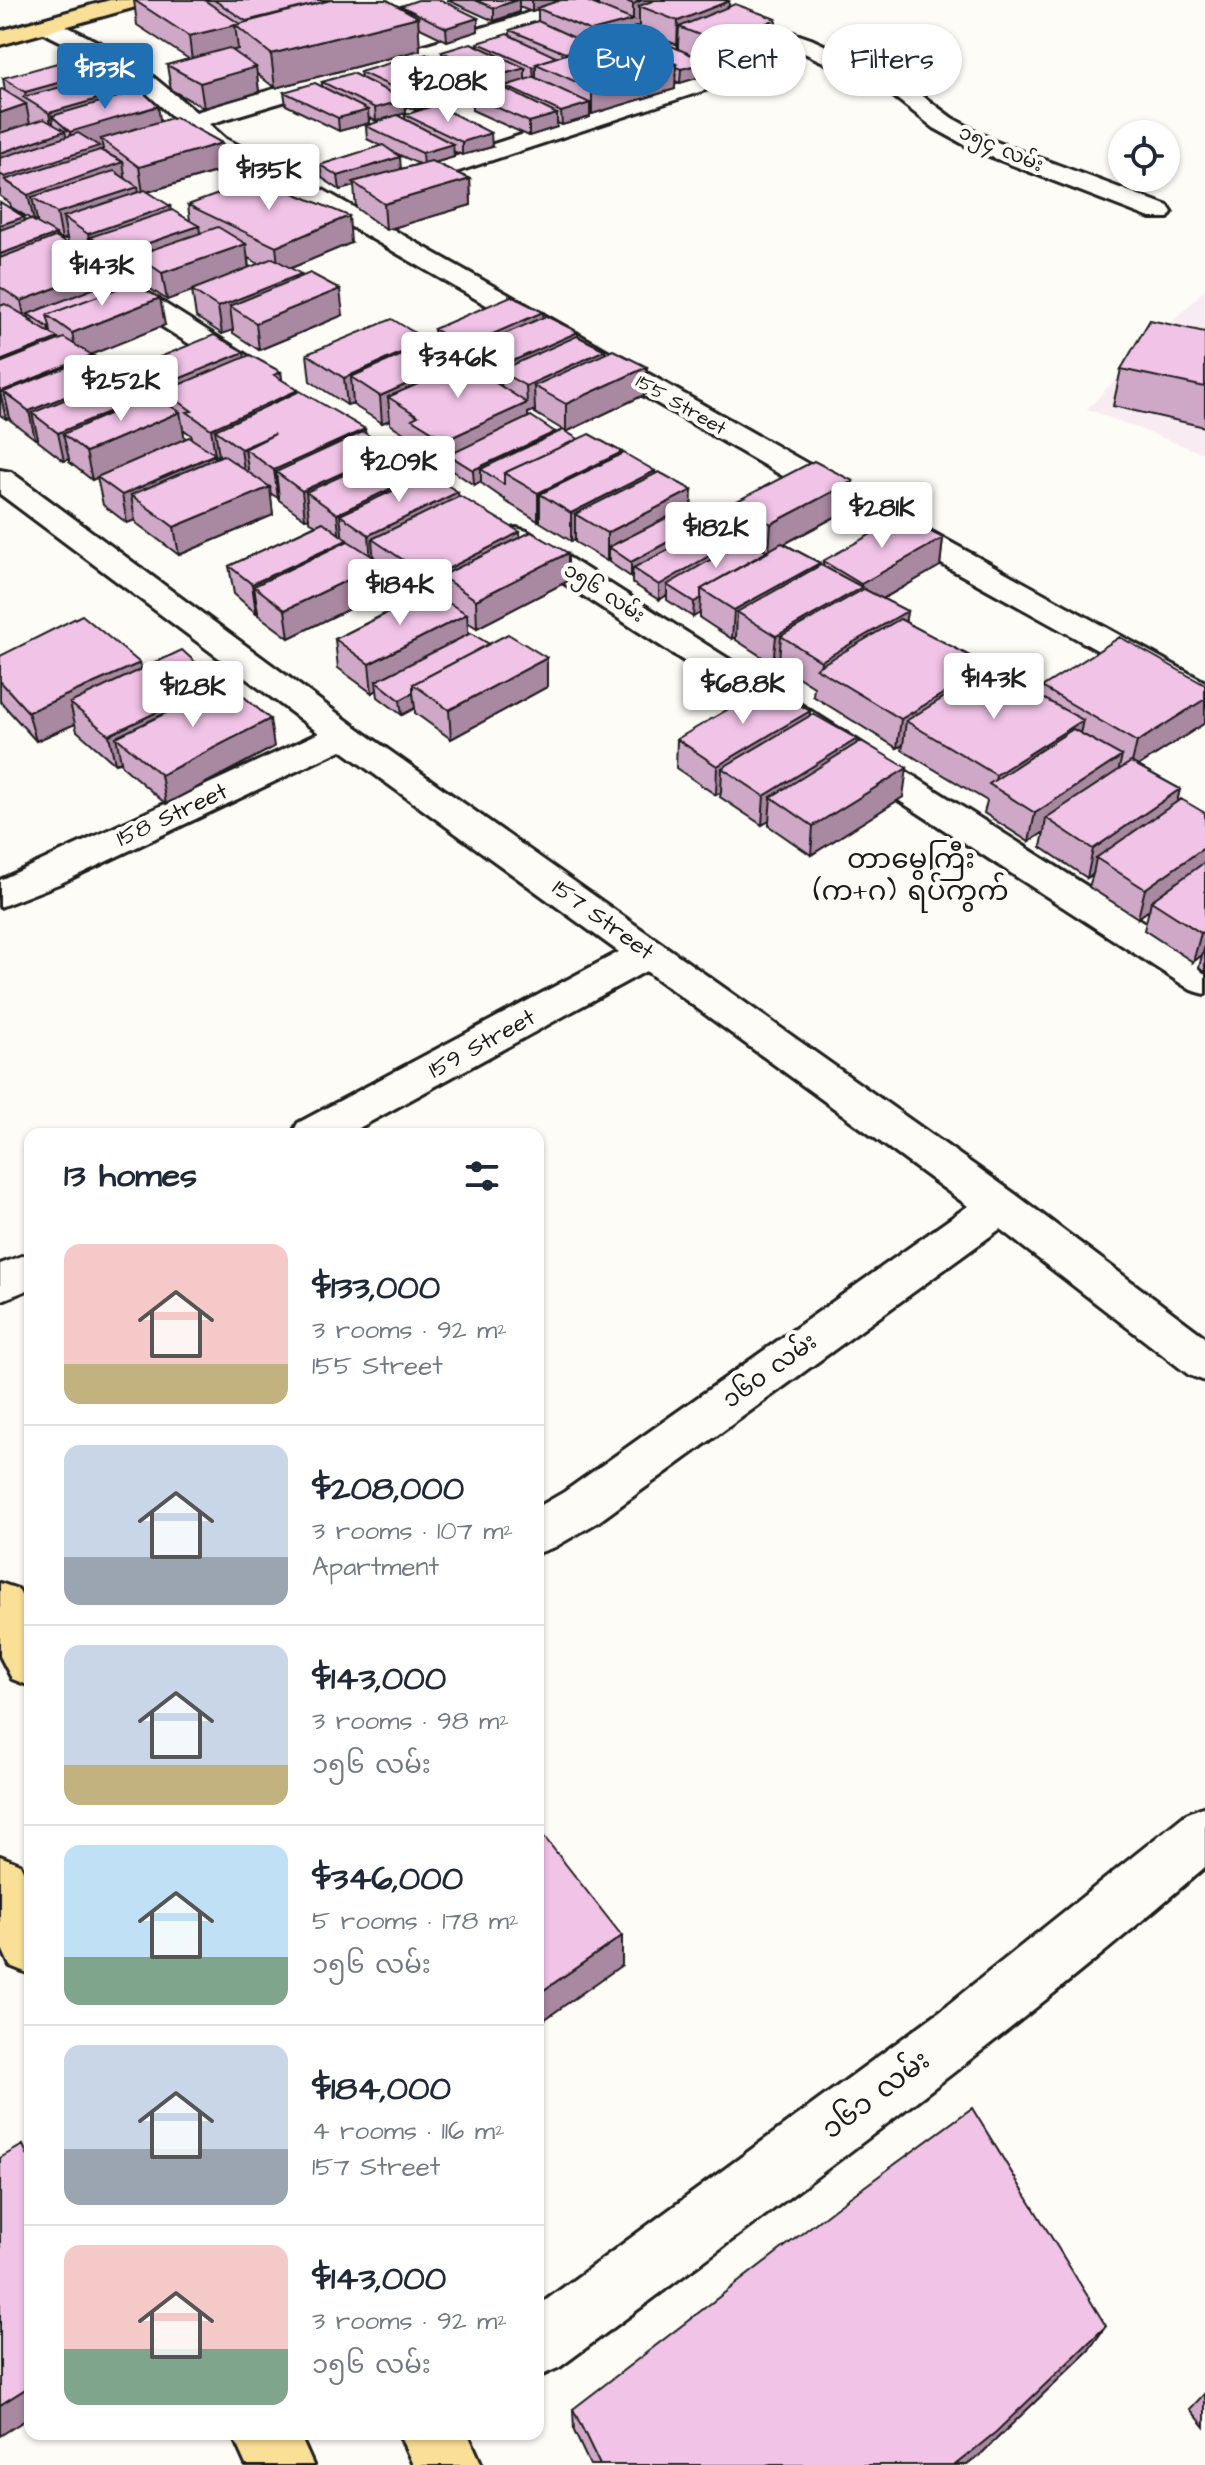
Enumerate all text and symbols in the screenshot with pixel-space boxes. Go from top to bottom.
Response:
chip: Buy [568,24,674,96]
chip: Rent [690,24,806,96]
chip: Filters [822,24,962,96]
pin: $133K [49,43,161,111]
text: $133K [75,51,135,87]
pin: $208K [392,56,504,124]
text: $208K [409,64,487,100]
street label: ၁၅၄ လမ်း [954,118,1048,180]
map controls [1108,120,1180,192]
button: locate [1108,120,1180,192]
pin: $135K [213,144,325,212]
text: $135K [236,152,302,188]
pin: $143K [46,240,158,308]
text: $143K [70,248,134,284]
pin: $346K [402,332,514,400]
text: $346K [419,340,497,376]
pin: $252K [65,355,177,423]
text: $252K [82,363,160,399]
street label: 155 Street [630,368,732,442]
pin: $209K [343,436,455,504]
text: $209K [361,444,437,480]
pin: $281K [826,482,938,550]
text: $281K [849,490,915,526]
pin: $182K [660,502,772,570]
text: $182K [683,510,749,546]
street label: ၁၅၆ လမ်း [558,556,650,630]
pin: $184K [344,559,456,627]
text: $184K [366,567,434,603]
pin: $143K [938,653,1050,721]
pin: $68.8K [678,658,808,726]
pin: $128K [137,661,249,729]
text: $143K [962,661,1026,697]
text: $68.8K [701,666,785,702]
text: $128K [160,669,226,705]
street label: 158 Street [111,774,233,856]
district label: တာမွေကြီး (က+ဂ) ရပ်ကွက် [813,840,1009,913]
street label: 157 Street [545,871,661,969]
street label: 159 Street [422,1001,542,1087]
text: 13 homes [64,1152,197,1200]
icon: filters [460,1154,504,1198]
text: $133,000 [312,1264,440,1312]
icon: home [128,1276,224,1372]
text: 3 rooms · 92 m² [312,1312,507,1348]
street label: ၁၆၀ လမ်း [716,1325,824,1417]
text: 155 Street [312,1348,443,1384]
text: $208,000 [312,1465,464,1513]
icon: home [128,1477,224,1573]
text: 3 rooms · 107 m² [312,1513,513,1549]
text: Apartment [312,1549,439,1585]
text: $143,000 [312,1655,446,1703]
icon: home [128,1677,224,1773]
text: 3 rooms · 98 m² [312,1703,509,1739]
text: ၁၅၆ လမ်း [312,1747,431,1783]
text: $346,000 [312,1855,463,1903]
icon: home [128,1877,224,1973]
text: 5 rooms · 178 m² [312,1903,519,1939]
text: ၁၅၆ လမ်း [312,1947,431,1983]
street label: ၁၆၁ လမ်း [814,2041,938,2149]
text: $184,000 [312,2065,451,2113]
icon: home [128,2077,224,2173]
text: 4 rooms · 116 m² [312,2113,505,2149]
text: 157 Street [312,2149,440,2185]
text: $143,000 [312,2255,446,2303]
icon: home [128,2277,224,2373]
text: 3 rooms · 92 m² [312,2303,507,2339]
text: ၁၅၆ လမ်း [312,2347,431,2383]

